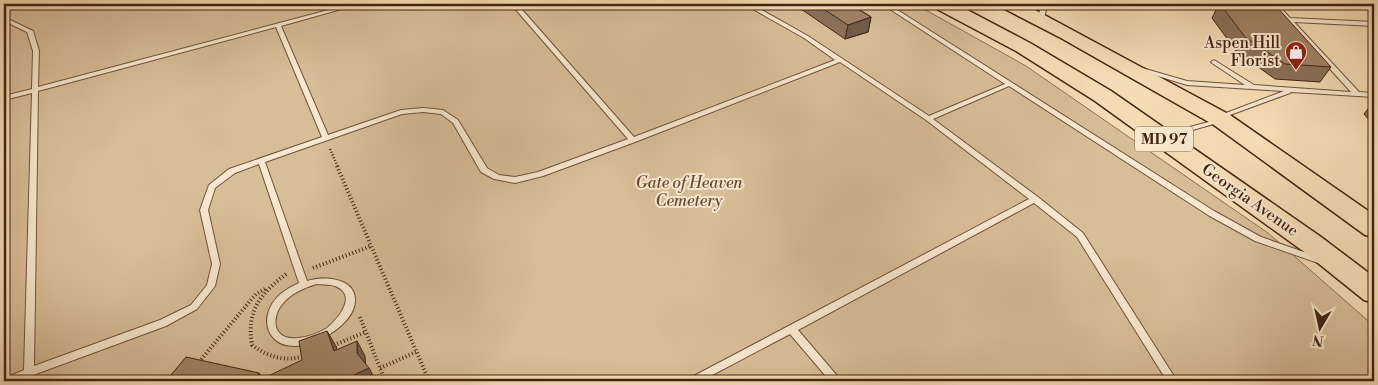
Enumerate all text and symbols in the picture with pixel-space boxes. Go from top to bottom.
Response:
place label: Aspen Hill Florist [1203,33,1280,71]
shop icon: Aspen Hill Florist [1284,40,1308,71]
road number: MD 97 [1135,126,1193,152]
street label: Georgia Avenue [1198,159,1302,241]
park label: Gate of Heaven Cemetery [636,173,743,211]
north arrow [1296,302,1346,352]
text: N [1311,330,1325,350]

